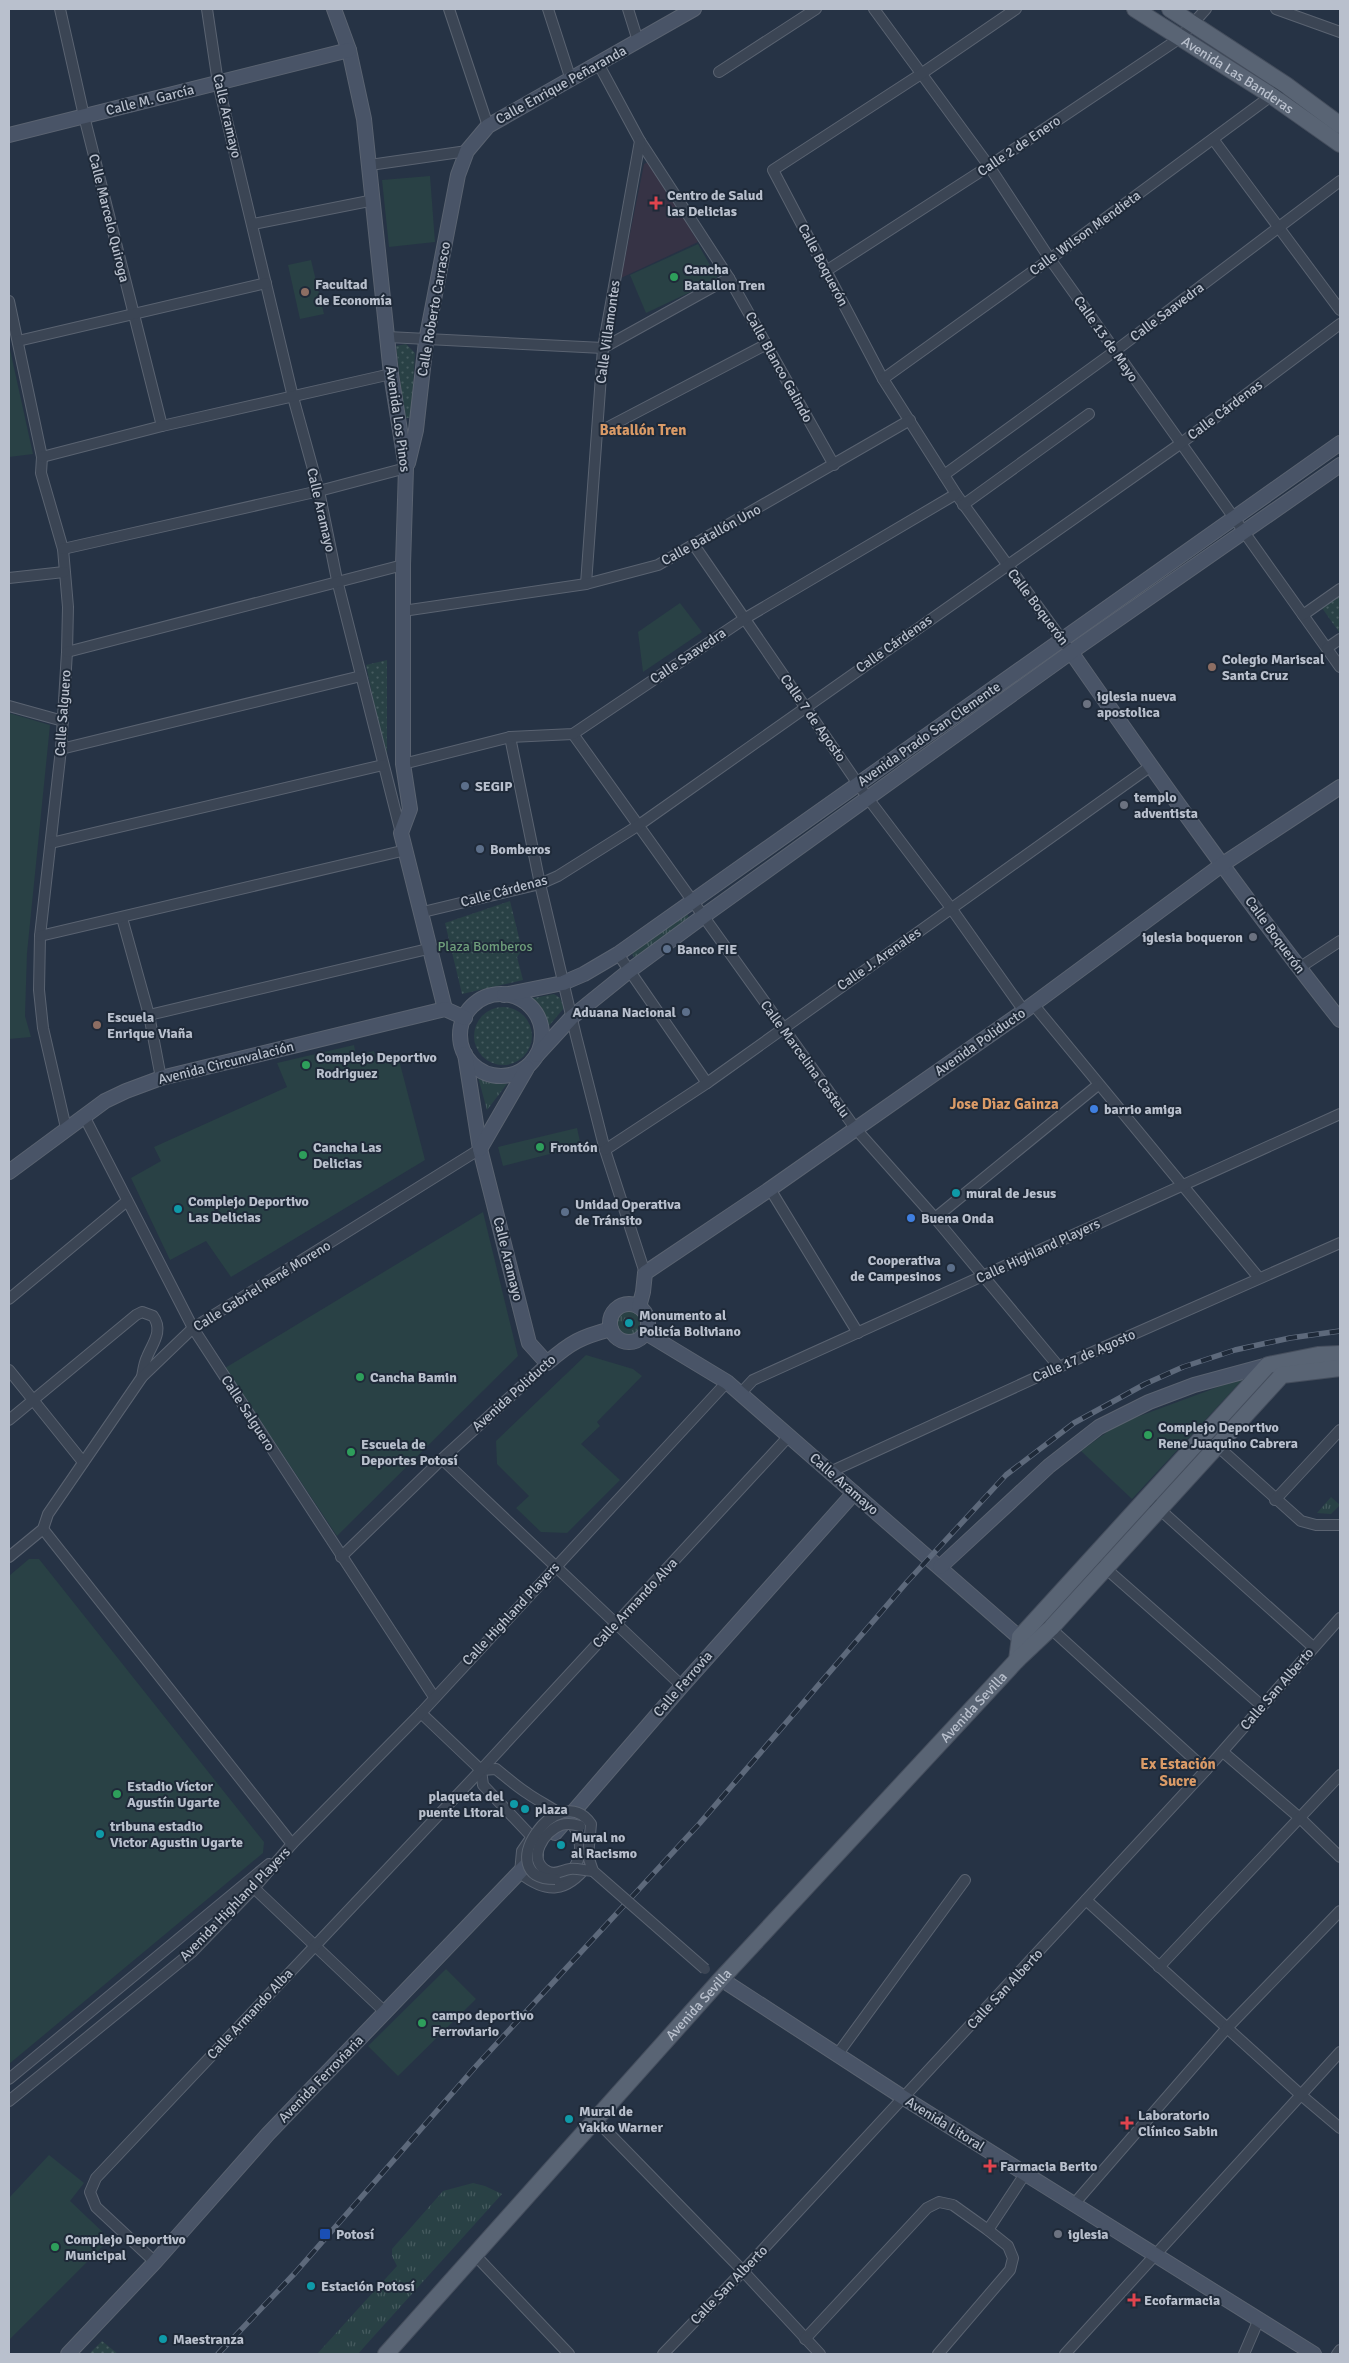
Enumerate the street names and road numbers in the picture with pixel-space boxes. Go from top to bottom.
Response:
street label: Avenida Las Banderas [1179,32,1297,117]
street label: Calle Enrique Peñaranda [493,42,629,128]
street label: Calle Aramayo [209,72,245,160]
street label: Calle M. García [104,81,196,119]
street label: Calle 2 de Enero [974,112,1064,180]
street label: Calle Marcelo Quiroga [85,152,133,284]
street label: Calle Wilson Mendieta [1026,187,1144,279]
street label: Calle Boquerón [794,221,852,309]
street label: Calle Roberto Carrasco [414,240,454,378]
street label: Calle Villamontes [592,279,624,385]
street label: Calle Saavedra [1127,279,1207,345]
street label: Calle 13 de Mayo [1070,293,1142,385]
street label: Calle Blanco Galindo [742,309,816,425]
street label: Avenida Los Pinos [382,365,414,473]
street label: Calle Cárdenas [1184,376,1266,444]
street label: Calle Aramayo [303,466,339,554]
street label: Calle Batallón Uno [658,501,764,569]
street label: Calle Boquerón [1004,566,1072,648]
street label: Calle Cárdenas [853,611,935,677]
street label: Calle Saavedra [647,624,729,688]
street label: Calle Salguero [52,669,74,757]
street label: Calle 7 de Agosto [777,671,849,765]
street label: Avenida Prado San Clemente [854,678,1004,790]
street label: Calle Cárdenas [459,871,549,911]
street label: Calle Boquerón [1241,893,1309,977]
street label: Calle J. Arenales [834,924,924,994]
street label: Calle Marcelina Castelu [757,997,853,1121]
street label: Avenida Poliducto [931,1004,1029,1080]
street label: Avenida Circunvalación [156,1038,296,1088]
street label: Calle Aramayo [489,1215,527,1303]
street label: Calle Highland Players [973,1215,1103,1287]
street label: Calle Gabriel René Moreno [190,1237,334,1335]
street label: Calle 17 de Agosto [1030,1326,1138,1386]
street label: Avenida Poliducto [469,1351,559,1435]
street label: Calle Salguero [217,1372,279,1454]
street label: Calle Aramayo [806,1449,882,1519]
street label: Calle Armando Alva [589,1555,681,1651]
street label: Calle Highland Players [459,1559,563,1669]
street label: Calle San Alberto [1237,1644,1317,1734]
street label: Calle Ferrovia [650,1648,716,1720]
street label: Avenida Sevilla [936,1668,1010,1746]
street label: Avenida Highland Players [176,1843,294,1965]
street label: Calle San Alberto [963,1945,1047,2033]
street label: Calle Armando Alba [204,1965,296,2063]
street label: Avenida Sevilla [662,1965,735,2044]
street label: Avenida Ferroviaria [275,2032,367,2126]
street label: Avenida Litoral [902,2093,988,2155]
street label: Calle San Alberto [687,2242,771,2328]

